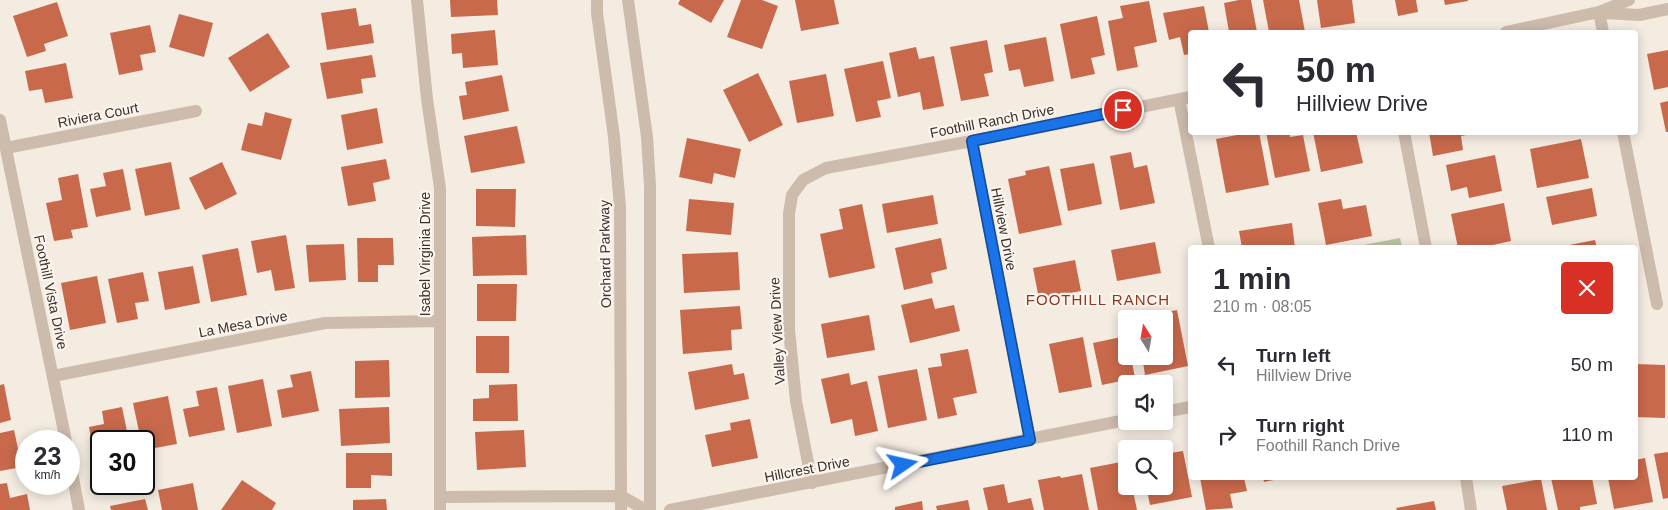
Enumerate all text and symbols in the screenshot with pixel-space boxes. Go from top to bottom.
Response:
icon: left [1213,50,1278,115]
text: 50 m [1296,50,1376,89]
pin [1102,89,1144,131]
text: Hillview Drive [1296,91,1428,116]
icon: arrive [1109,96,1137,124]
street label: Riviera Court [56,99,140,131]
street label: Foothill Ranch Drive [929,101,1056,141]
street label: Hillview Drive [988,186,1020,272]
street label: Isabel Virginia Drive [417,192,433,316]
street label: Orchard Parkway [596,200,614,308]
street label: Foothill Vista Drive [31,233,71,351]
text: 1 min [1213,262,1291,295]
button: close [1561,262,1613,314]
street label: Valley View Drive [766,277,788,385]
district label: FOOTHILL RANCH [1026,291,1170,308]
text: 210 m · 08:05 [1213,298,1312,315]
street label: La Mesa Drive [197,307,289,340]
north arrow [1118,310,1172,365]
map controls [1118,310,1173,495]
text: Turn left [1256,345,1331,366]
icon: left [1213,351,1241,379]
text: 50 m [1571,354,1613,375]
text: Hillview Drive [1256,367,1352,384]
button: sound [1118,375,1173,430]
text: Turn right [1256,415,1344,436]
icon: right [1213,421,1241,449]
text: 110 m [1562,424,1613,445]
speed limit sign: 30 [90,430,155,495]
text: Foothill Ranch Drive [1256,437,1400,454]
position arrow [876,438,928,490]
button: search [1118,440,1173,495]
text: 23 [34,442,61,470]
street label: Hillcrest Drive [763,453,851,485]
text: km/h [34,468,61,482]

